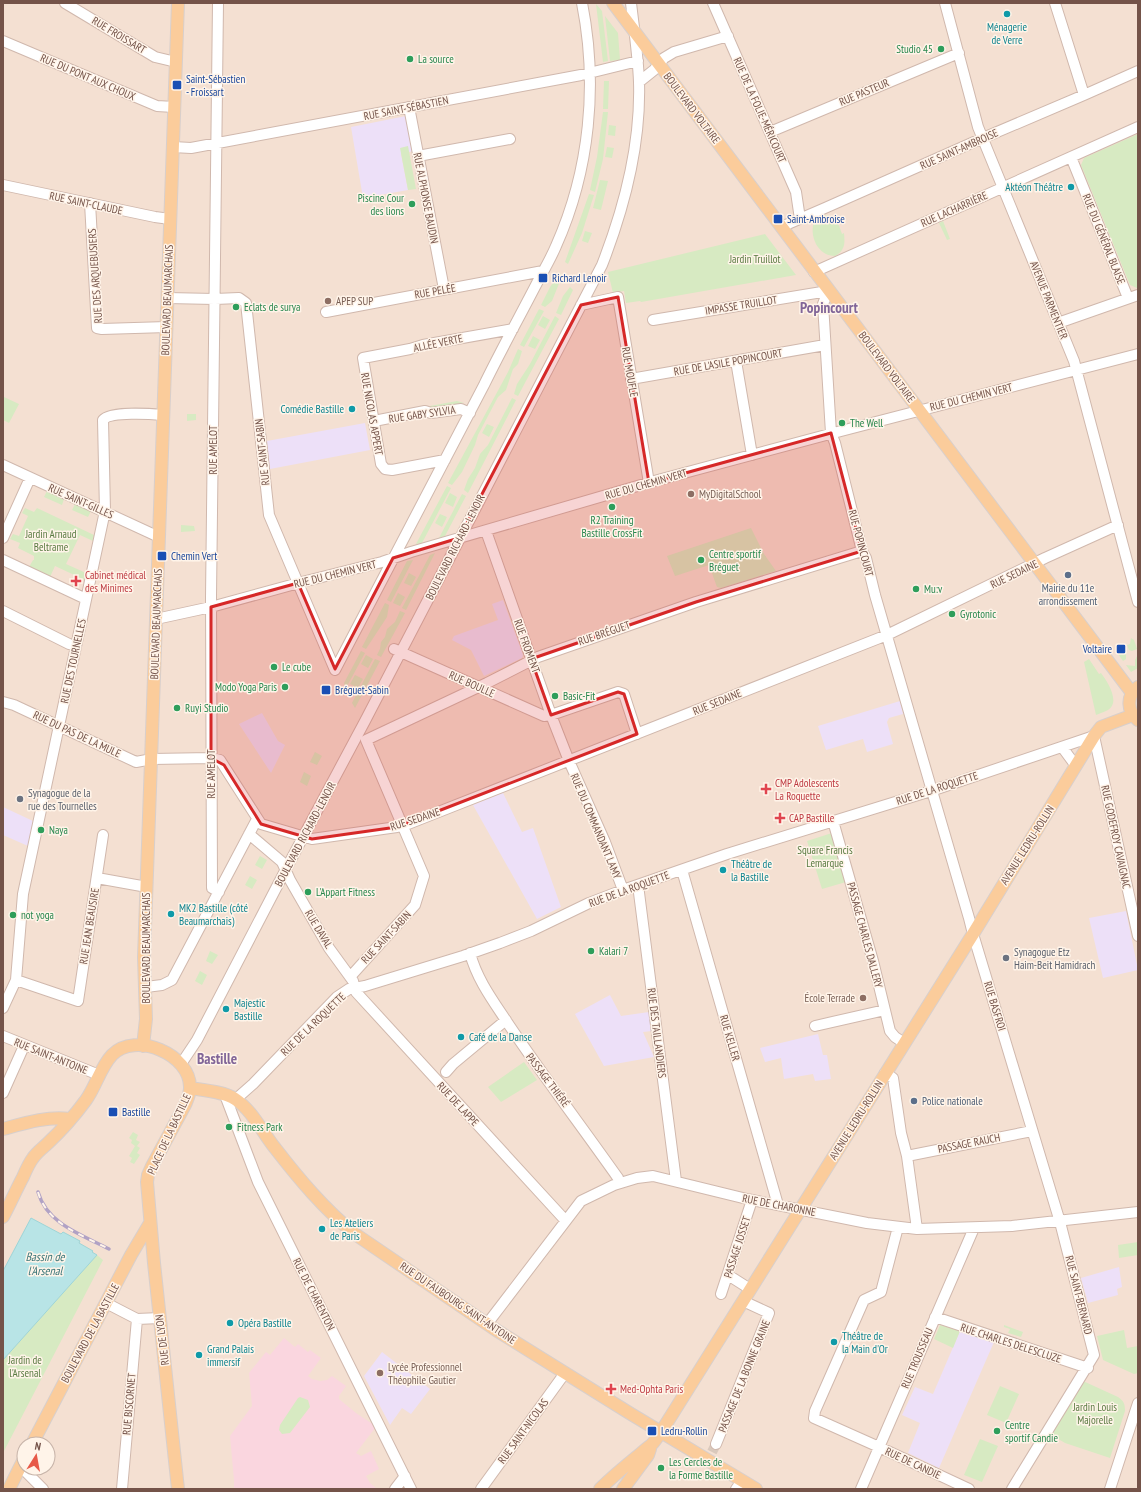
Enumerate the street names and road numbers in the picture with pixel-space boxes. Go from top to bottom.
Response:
street label: RUE FROISSART [89,13,149,57]
street label: RUE DU PONT AUX CHOUX [38,51,138,104]
street label: RUE DE LA FOLIE-MÉRICOURT [730,55,790,165]
street label: BOULEVARD VOLTAIRE [661,70,724,147]
street label: RUE PASTEUR [837,75,891,109]
street label: RUE SAINT-SÉBASTIEN [362,93,450,123]
street label: RUE SAINT-AMBROISE [918,125,1000,172]
street label: RUE ALPHONSE BAUDIN [410,151,442,245]
street label: RUE SAINT-CLAUDE [48,188,124,218]
street label: RUE LACHARRIÈRE [918,188,990,230]
street label: RUE DU GÉNÉRAL BLAISE [1079,192,1129,287]
street label: RUE DES ARQUEBUSIERS [85,228,105,324]
street label: BOULEVARD BEAUMARCHAIS [158,244,176,356]
street label: AVENUE PARMENTIER [1027,259,1071,341]
street label: RUE PELÉE [413,280,457,302]
street label: IMPASSE TRUILLOT [704,292,778,318]
street label: BOULEVARD VOLTAIRE [856,329,919,406]
street label: ALLÉE VERTE [412,331,464,355]
street label: RUE MOUFLE [619,346,641,398]
street label: RUE DE L'ASILE POPINCOURT [673,346,783,378]
street label: RUE NICOLAS APPERT [358,372,386,456]
street label: RUE DU CHEMIN VERT [928,380,1014,414]
street label: RUE GABY SYLVIA [388,402,457,426]
street label: RUE SAINT-SABIN [252,418,272,486]
street label: RUE AMELOT [206,425,220,475]
street label: RUE DU CHEMIN VERT [603,466,689,502]
street label: RUE SAINT-GILLES [46,480,116,522]
street label: BOULEVARD RICHARD-LENOIR [422,492,488,602]
street label: RUE POPINCOURT [845,508,877,578]
street label: RUE SEDAINE [988,556,1040,592]
street label: RUE DU CHEMIN VERT [292,557,378,591]
street label: BOULEVARD BEAUMARCHAIS [147,568,165,680]
street label: RUE DES TOURNELLES [57,617,89,705]
street label: RUE FROMENT [511,617,543,675]
street label: RUE BRÉGUET [576,618,632,648]
street label: RUE BOULLE [447,668,497,700]
street label: RUE SEDAINE [691,686,744,718]
street label: RUE DU PAS DE LA MULE [31,708,123,761]
street label: RUE AMELOT [204,749,218,799]
street label: RUE DE LA ROQUETTE [894,768,980,808]
street label: RUE DU COMMANDANT LAMY [567,771,625,881]
street label: BOULEVARD RICHARD-LENOIR [271,779,339,889]
street label: RUE GODEFROY CAVAIGNAC [1098,784,1134,890]
street label: AVENUE LEDRU-ROLLIN [997,803,1057,887]
street label: RUE SEDAINE [388,804,442,834]
street label: RUE DE LA ROQUETTE [587,868,672,910]
street label: PASSAGE CHARLES DALLERY [844,881,886,989]
street label: RUE JEAN BEAUSIRE [76,887,102,965]
street label: BOULEVARD BEAUMARCHAIS [139,892,153,1003]
street label: RUE DAVAL [302,907,336,951]
street label: RUE SAINT-SABIN [358,908,414,966]
street label: RUE BASFROI [981,979,1009,1033]
street label: RUE DES TAILLANDIERS [645,987,670,1079]
street label: RUE DE LA ROQUETTE [278,989,349,1059]
street label: RUE KELLER [717,1013,743,1063]
street label: RUE SAINT-ANTOINE [12,1035,90,1077]
street label: PASSAGE THIÉRÉ [523,1050,573,1110]
street label: AVENUE LEDRU-ROLLIN [826,1078,886,1162]
street label: RUE DE LAPPE [434,1079,482,1129]
street label: PLACE DE LA BASTILLE [144,1091,194,1177]
street label: PASSAGE RAUCH [937,1130,1002,1156]
street label: RUE DE CHARONNE [741,1191,817,1219]
street label: PASSAGE JOSSET [720,1214,754,1280]
street label: RUE SAINT-BERNARD [1062,1254,1096,1336]
street label: RUE DE CHARENTON [290,1255,338,1333]
street label: RUE DU FAUBOURG SAINT-ANTOINE [397,1259,519,1347]
street label: BOULEVARD DE LA BASTILLE [58,1281,122,1385]
street label: RUE DE LYON [152,1314,172,1366]
street label: PASSAGE DE LA BONNE GRAINE [715,1317,773,1434]
street label: RUE CHARLES DELESCLUZE [959,1320,1063,1366]
street label: RUE TROUSSEAU [898,1325,936,1390]
street label: RUE BISCORNET [119,1372,139,1436]
street label: RUE SAINT-NICOLAS [495,1395,552,1466]
street label: RUE DE CANDIE [883,1444,943,1482]

